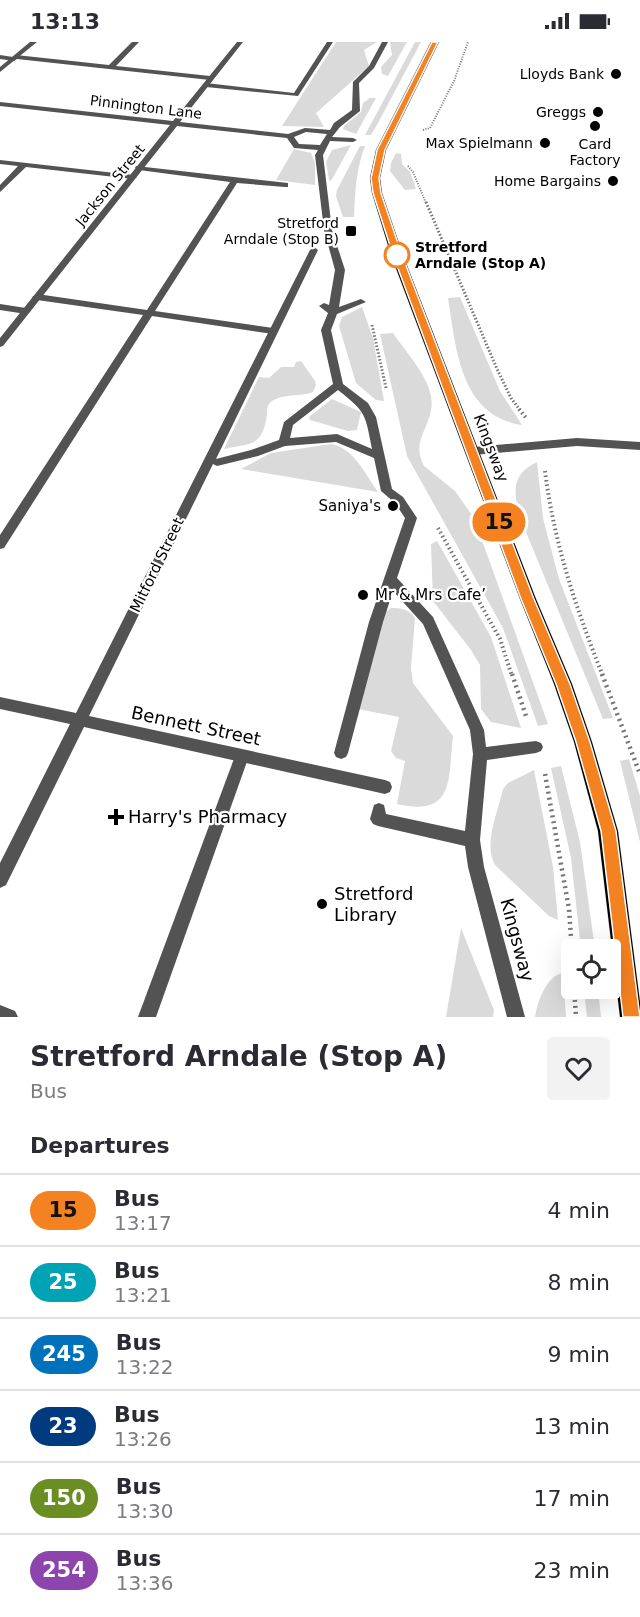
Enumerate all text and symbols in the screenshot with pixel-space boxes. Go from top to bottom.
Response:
text: 13:13 [30,9,100,34]
place label: Lloyds Bank [520,66,605,82]
marker: Lloyds Bank [609,67,623,81]
street label: Pinnington Lane [89,92,203,122]
place label: Greggs [536,104,586,120]
marker: Greggs [591,105,605,119]
marker: Card Factory [588,119,602,133]
place label: Max Spielmann [425,135,533,151]
marker: Max Spielmann [538,136,552,150]
place label: Card Factory [569,136,621,168]
street label: Jackson Street [72,141,148,230]
place label: Home Bargains [494,173,601,189]
marker: Home Bargains [606,174,620,188]
place label: Stretford Arndale (Stop B) [224,215,339,247]
marker: Stretford Arndale (Stop B) [344,224,358,238]
place label: Stretford Arndale (Stop A) [415,239,546,271]
marker: Stretford Arndale (Stop A) [384,242,410,268]
street label: Kingsway [470,412,512,485]
place label: Saniya's [319,497,381,515]
marker: Saniya's [386,499,400,513]
line badge: 15 [472,502,526,542]
text: 15 [484,510,514,534]
street label: Mitford Street [126,515,188,615]
place label: Mr & Mrs Cafe’ [375,586,486,604]
marker: Mr & Mrs Cafe’ [356,588,370,602]
street label: Bennett Street [129,702,263,749]
place label: Harry's Pharmacy [128,806,288,827]
marker: Harry's Pharmacy [109,810,123,824]
place label: Stretford Library [334,883,413,925]
street label: Kingsway [496,896,539,984]
marker: Stretford Library [315,897,329,911]
map controls [561,939,621,999]
button: locate [561,939,621,999]
button: heart [547,1037,610,1100]
text: Stretford Arndale (Stop A) [30,1040,447,1073]
text: Bus [30,1079,67,1103]
text: Departures [30,1133,170,1158]
text: Bus [114,1186,160,1211]
text: 15 [48,1198,78,1222]
text: 4 min [548,1198,610,1223]
text: 13:17 [114,1211,172,1235]
text: Bus [114,1258,160,1283]
text: 25 [48,1270,78,1294]
text: 8 min [548,1270,610,1295]
text: 13:21 [114,1283,172,1307]
text: Bus [116,1330,161,1355]
text: 245 [42,1342,86,1366]
text: 9 min [548,1342,610,1367]
text: 13:22 [116,1355,173,1379]
text: Bus [114,1402,160,1427]
text: 23 [48,1414,78,1438]
text: 13 min [534,1414,610,1439]
text: 13:26 [114,1427,172,1451]
text: Bus [116,1474,161,1499]
text: 150 [42,1486,86,1510]
text: 17 min [534,1486,610,1511]
text: 13:30 [116,1499,173,1523]
text: Bus [116,1546,161,1571]
text: 254 [42,1558,86,1582]
text: 23 min [534,1558,610,1583]
text: 13:36 [116,1571,173,1595]

